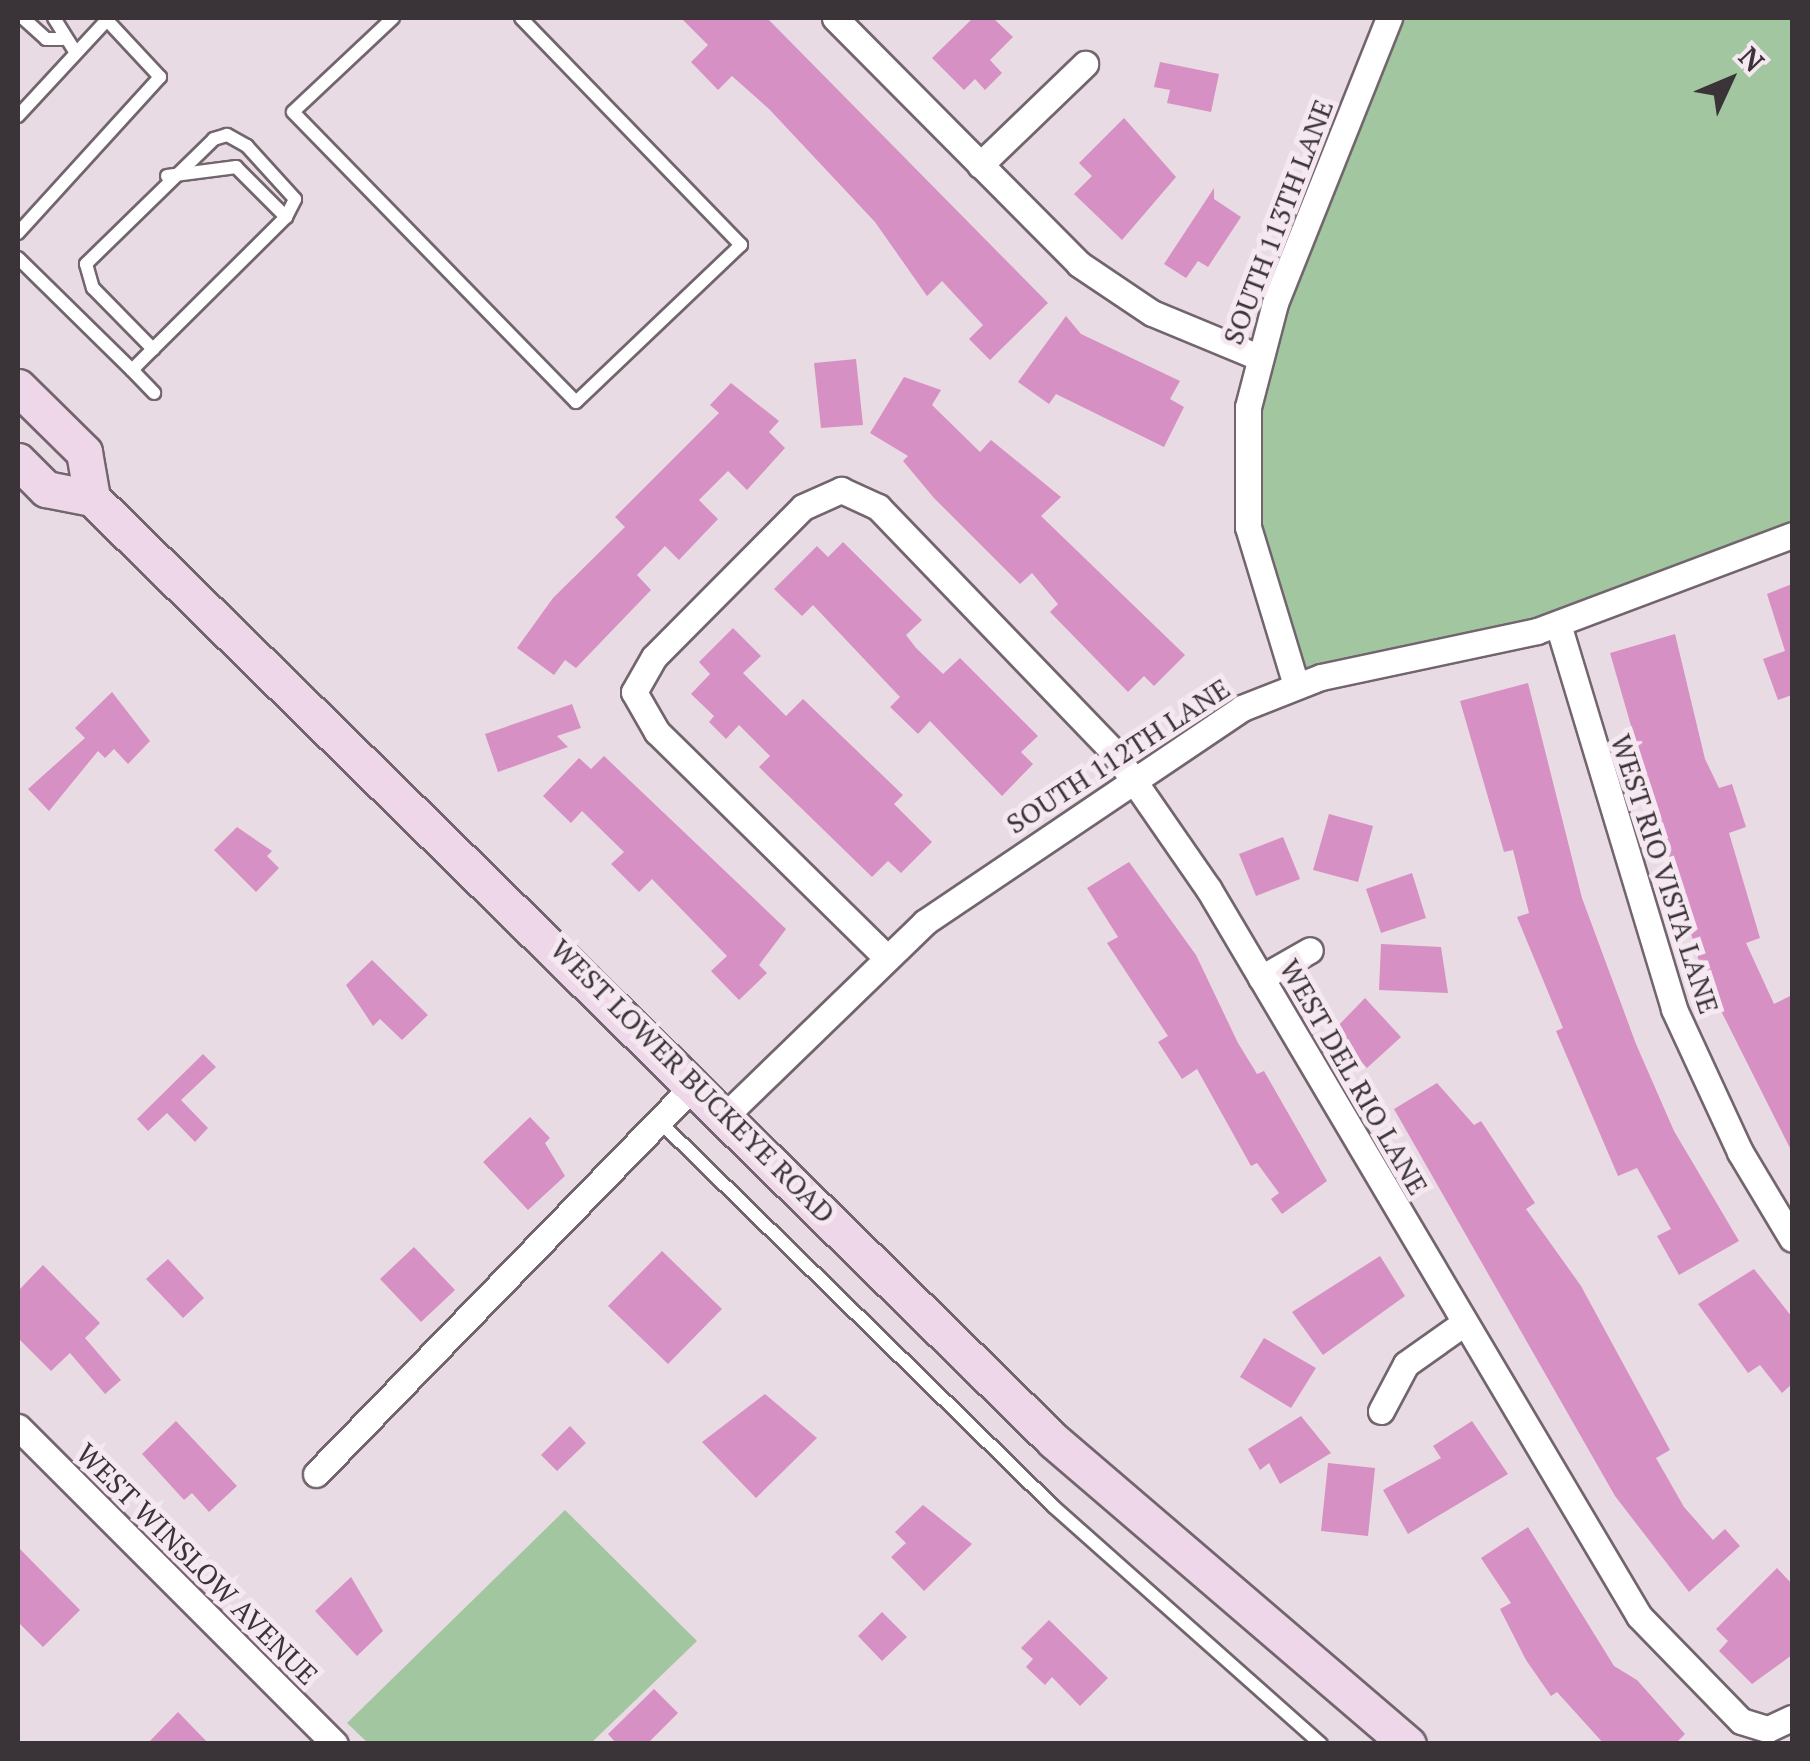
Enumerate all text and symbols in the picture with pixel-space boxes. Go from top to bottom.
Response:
north arrow [1680,30,1780,130]
text: N [1731,38,1773,79]
street label: SOUTH 113TH LANE [1216,95,1340,349]
street label: SOUTH 112TH LANE [1000,671,1236,841]
street label: WEST RIO VISTA LANE [1604,729,1726,1019]
street label: WEST LOWER BUCKEYE ROAD [544,932,842,1230]
street label: WEST DEL RIO LANE [1273,953,1435,1201]
street label: WEST WINSLOW AVENUE [69,1436,325,1692]

